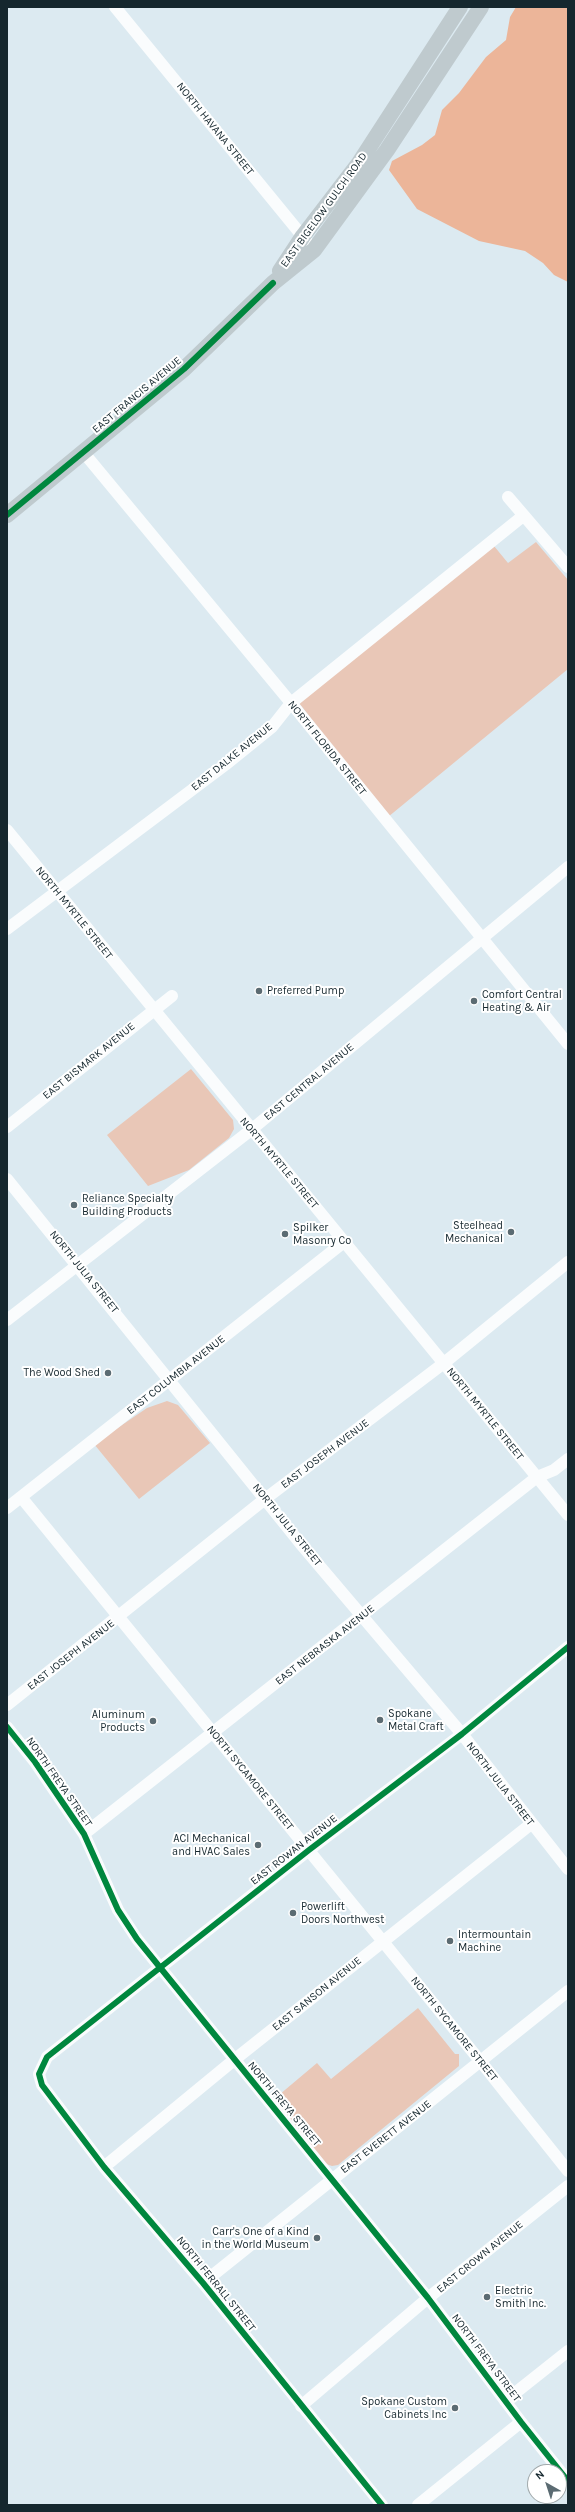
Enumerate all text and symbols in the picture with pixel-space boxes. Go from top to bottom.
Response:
street label: NORTH HAVANA STREET [174,80,256,178]
street label: EAST BIGELOW GULCH ROAD [278,150,370,270]
street label: EAST FRANCIS AVENUE [90,354,184,436]
street label: NORTH FLORIDA STREET [285,698,369,798]
street label: EAST DALKE AVENUE [189,720,275,794]
street label: NORTH MYRTLE STREET [33,864,115,962]
place label: Preferred Pump [267,984,344,998]
marker: Preferred Pump [254,986,264,996]
place label: Comfort Central Heating & Air [482,988,562,1014]
marker: Comfort Central Heating & Air [469,996,479,1006]
street label: EAST BISMARK AVENUE [40,1020,138,1102]
street label: EAST CENTRAL AVENUE [261,1041,357,1123]
street label: NORTH MYRTLE STREET [237,1115,321,1211]
place label: Reliance Specialty Building Products [82,1192,173,1218]
marker: Reliance Specialty Building Products [69,1200,79,1210]
place label: Steelhead Mechanical [445,1219,503,1245]
place label: Spilker Masonry Co [293,1221,351,1247]
marker: Steelhead Mechanical [506,1227,516,1237]
street label: NORTH JULIA STREET [47,1228,121,1316]
marker: Spilker Masonry Co [280,1229,290,1239]
street label: EAST COLUMBIA AVENUE [124,1333,228,1417]
street label: NORTH MYRTLE STREET [444,1365,526,1463]
place label: The Wood Shed [24,1366,100,1380]
marker: The Wood Shed [103,1368,113,1378]
street label: EAST JOSEPH AVENUE [278,1417,372,1491]
street label: NORTH JULIA STREET [250,1481,324,1569]
street label: EAST NEBRASKA AVENUE [273,1602,377,1688]
street label: EAST JOSEPH AVENUE [25,1617,117,1693]
place label: Spokane Metal Craft [388,1707,444,1733]
place label: Aluminum Products [92,1708,145,1734]
marker: Spokane Metal Craft [375,1715,385,1725]
marker: Aluminum Products [148,1716,158,1726]
street label: NORTH SYCAMORE STREET [204,1723,296,1833]
street label: NORTH FREYA STREET [23,1735,95,1829]
street label: NORTH JULIA STREET [463,1740,537,1828]
street label: EAST ROWAN AVENUE [248,1812,340,1888]
place label: ACI Mechanical and HVAC Sales [172,1832,250,1858]
marker: ACI Mechanical and HVAC Sales [253,1840,263,1850]
place label: Powerlift Doors Northwest [301,1900,384,1926]
marker: Powerlift Doors Northwest [288,1908,298,1918]
place label: Intermountain Machine [458,1928,531,1954]
marker: Intermountain Machine [445,1936,455,1946]
street label: EAST SANSON AVENUE [270,1954,364,2034]
street label: NORTH SYCAMORE STREET [408,1974,500,2084]
street label: NORTH FREYA STREET [245,2059,323,2149]
street label: EAST EVERETT AVENUE [338,2097,434,2177]
street label: EAST CROWN AVENUE [434,2218,526,2296]
place label: Carr's One of a Kind in the World Museum [201,2225,309,2251]
marker: Carr's One of a Kind in the World Museum [312,2233,322,2243]
street label: NORTH FERRALL STREET [174,2234,258,2334]
place label: Electric Smith Inc. [495,2284,546,2310]
marker: Electric Smith Inc. [482,2292,492,2302]
street label: NORTH FREYA STREET [449,2312,523,2404]
place label: Spokane Custom Cabinets Inc [361,2395,447,2421]
marker: Spokane Custom Cabinets Inc [450,2403,460,2413]
north arrow [527,2464,567,2504]
text: N [533,2468,547,2483]

